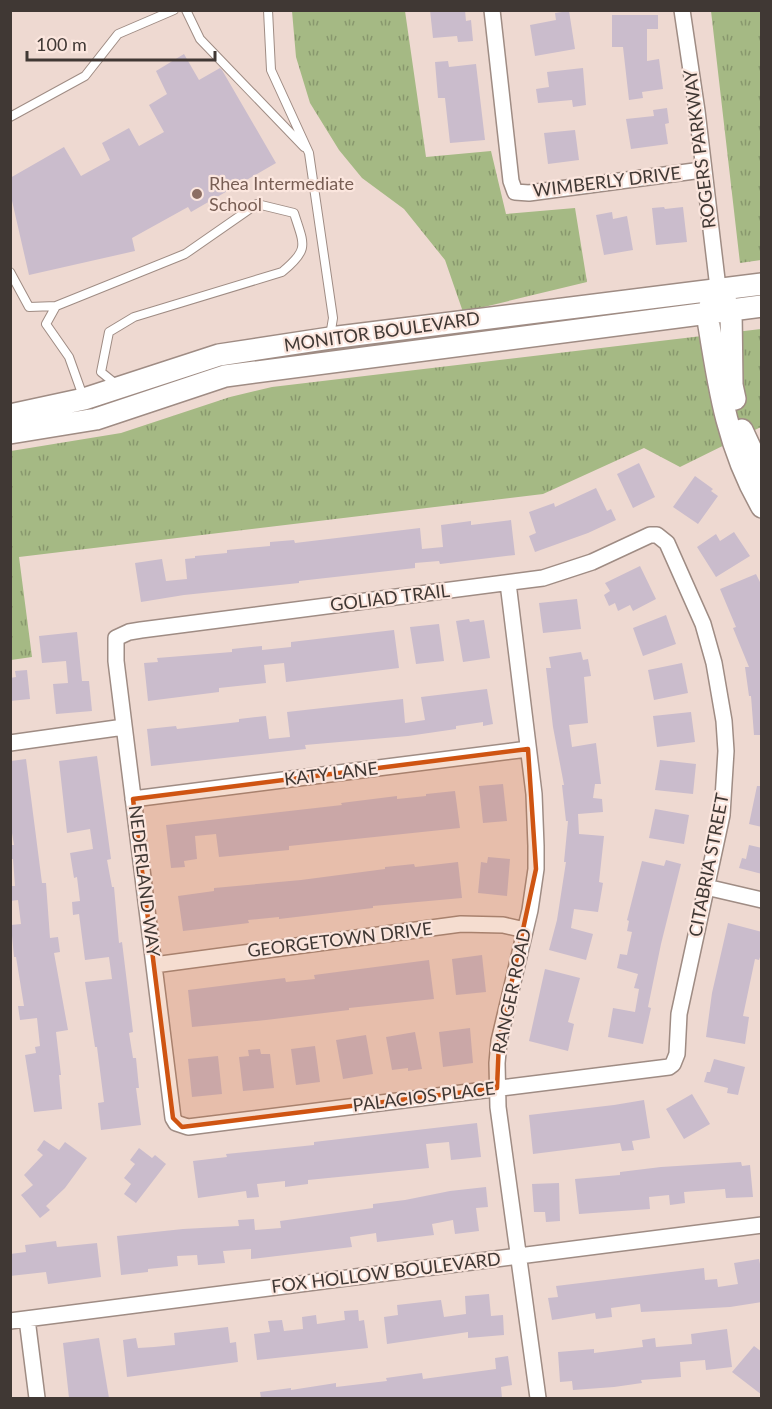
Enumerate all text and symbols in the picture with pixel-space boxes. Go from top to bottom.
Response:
scale bar [27,24,214,62]
text: 100 m [36,33,87,55]
street label: ROGERS PARKWAY [678,68,720,230]
street label: WIMBERLY DRIVE [532,161,682,201]
place label: Rhea Intermediate School [209,172,354,215]
marker: Rhea Intermediate School [190,187,204,201]
street label: MONITOR BOULEVARD [283,306,481,356]
street label: GOLIAD TRAIL [329,579,451,615]
street label: KATY LANE [283,756,379,790]
street label: CITABRIA STREET [683,791,733,938]
street label: NEDERLAND WAY [125,804,165,959]
street label: GEORGETOWN DRIVE [246,917,434,961]
street label: RANGER ROAD [487,926,535,1056]
street label: PALACIOS PLACE [351,1076,496,1116]
street label: FOX HOLLOW BOULEVARD [270,1247,502,1297]

